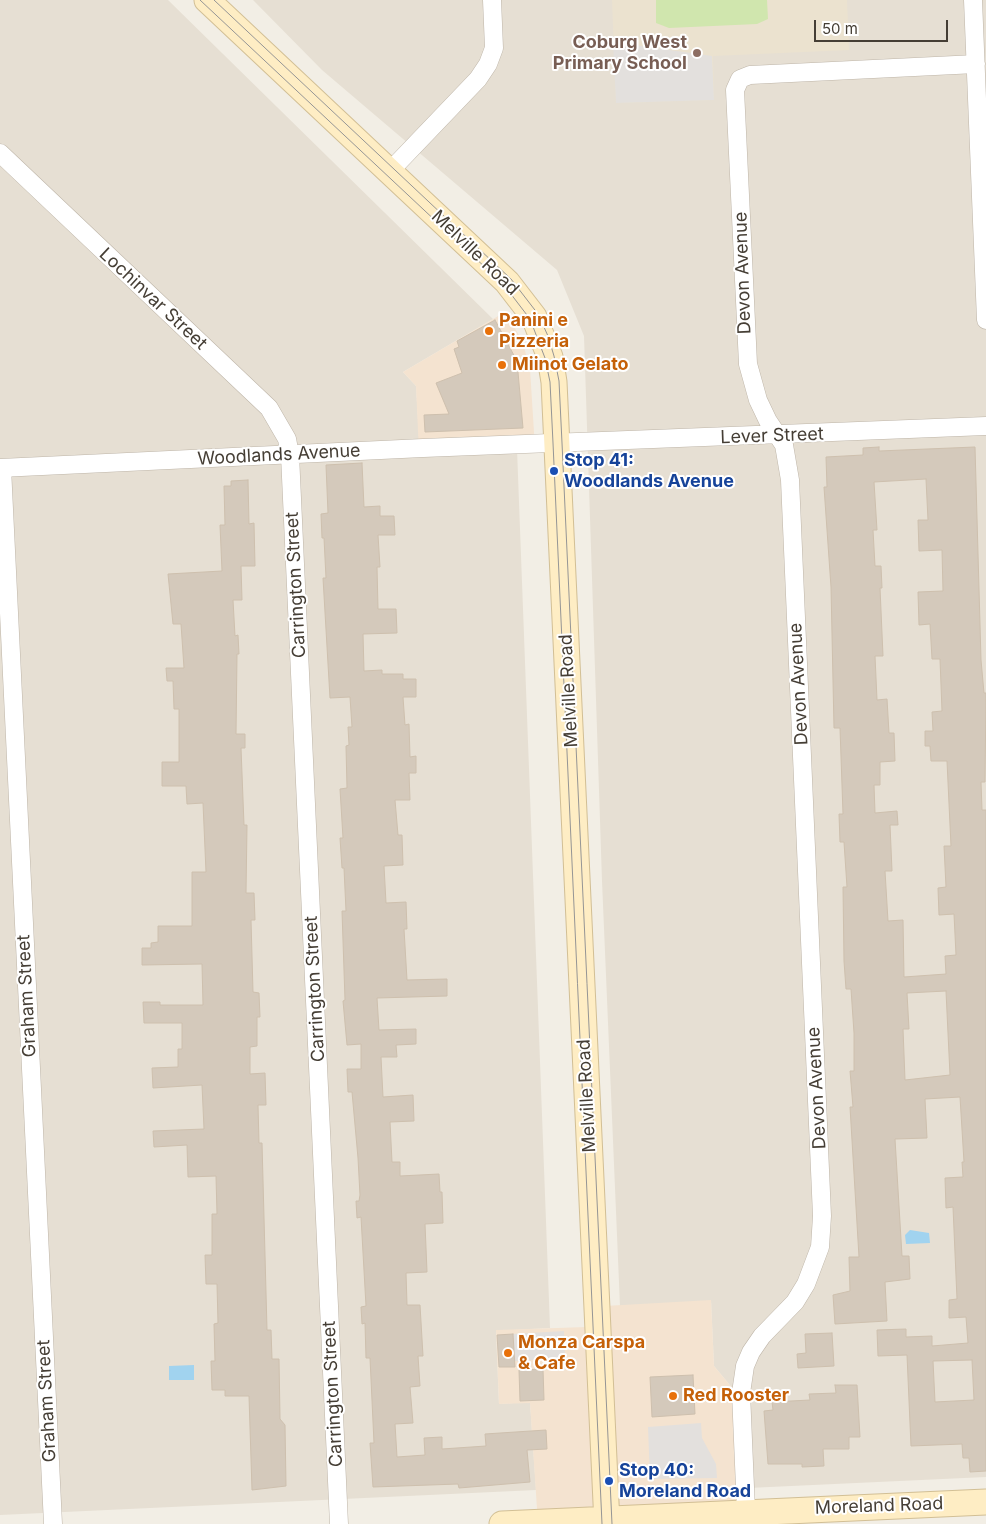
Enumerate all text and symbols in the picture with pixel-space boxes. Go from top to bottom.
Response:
scale bar [816,10,950,42]
text: 50 m [822,19,858,38]
place label: Coburg West Primary School [553,32,687,74]
marker: Coburg West Primary School [691,47,703,59]
street label: Melville Road [427,206,523,300]
street label: Devon Avenue [730,211,756,335]
street label: Lochinvar Street [95,244,211,354]
place label: Panini e Pizzeria [499,310,569,352]
marker: Panini e Pizzeria [483,325,495,337]
place label: Miinot Gelato [512,354,629,376]
marker: Miinot Gelato [496,359,508,371]
street label: Lever Street [720,423,824,449]
street label: Woodlands Avenue [197,440,361,470]
place label: Stop 41: Woodlands Avenue [564,450,734,492]
marker: Stop 41: Woodlands Avenue [548,465,560,477]
street label: Carrington Street [281,511,311,659]
street label: Devon Avenue [785,622,813,746]
street label: Melville Road [555,634,583,748]
street label: Carrington Street [300,915,330,1063]
street label: Graham Street [13,934,41,1058]
street label: Devon Avenue [803,1026,831,1150]
street label: Melville Road [573,1039,601,1153]
street label: Carrington Street [318,1320,348,1468]
place label: Monza Carspa & Cafe [518,1332,645,1375]
street label: Graham Street [33,1339,61,1463]
marker: Monza Carspa & Cafe [502,1347,514,1359]
place label: Red Rooster [683,1385,789,1407]
marker: Red Rooster [667,1390,679,1402]
place label: Stop 40: Moreland Road [619,1460,751,1502]
marker: Stop 40: Moreland Road [603,1475,615,1487]
street label: Moreland Road [814,1493,944,1519]

